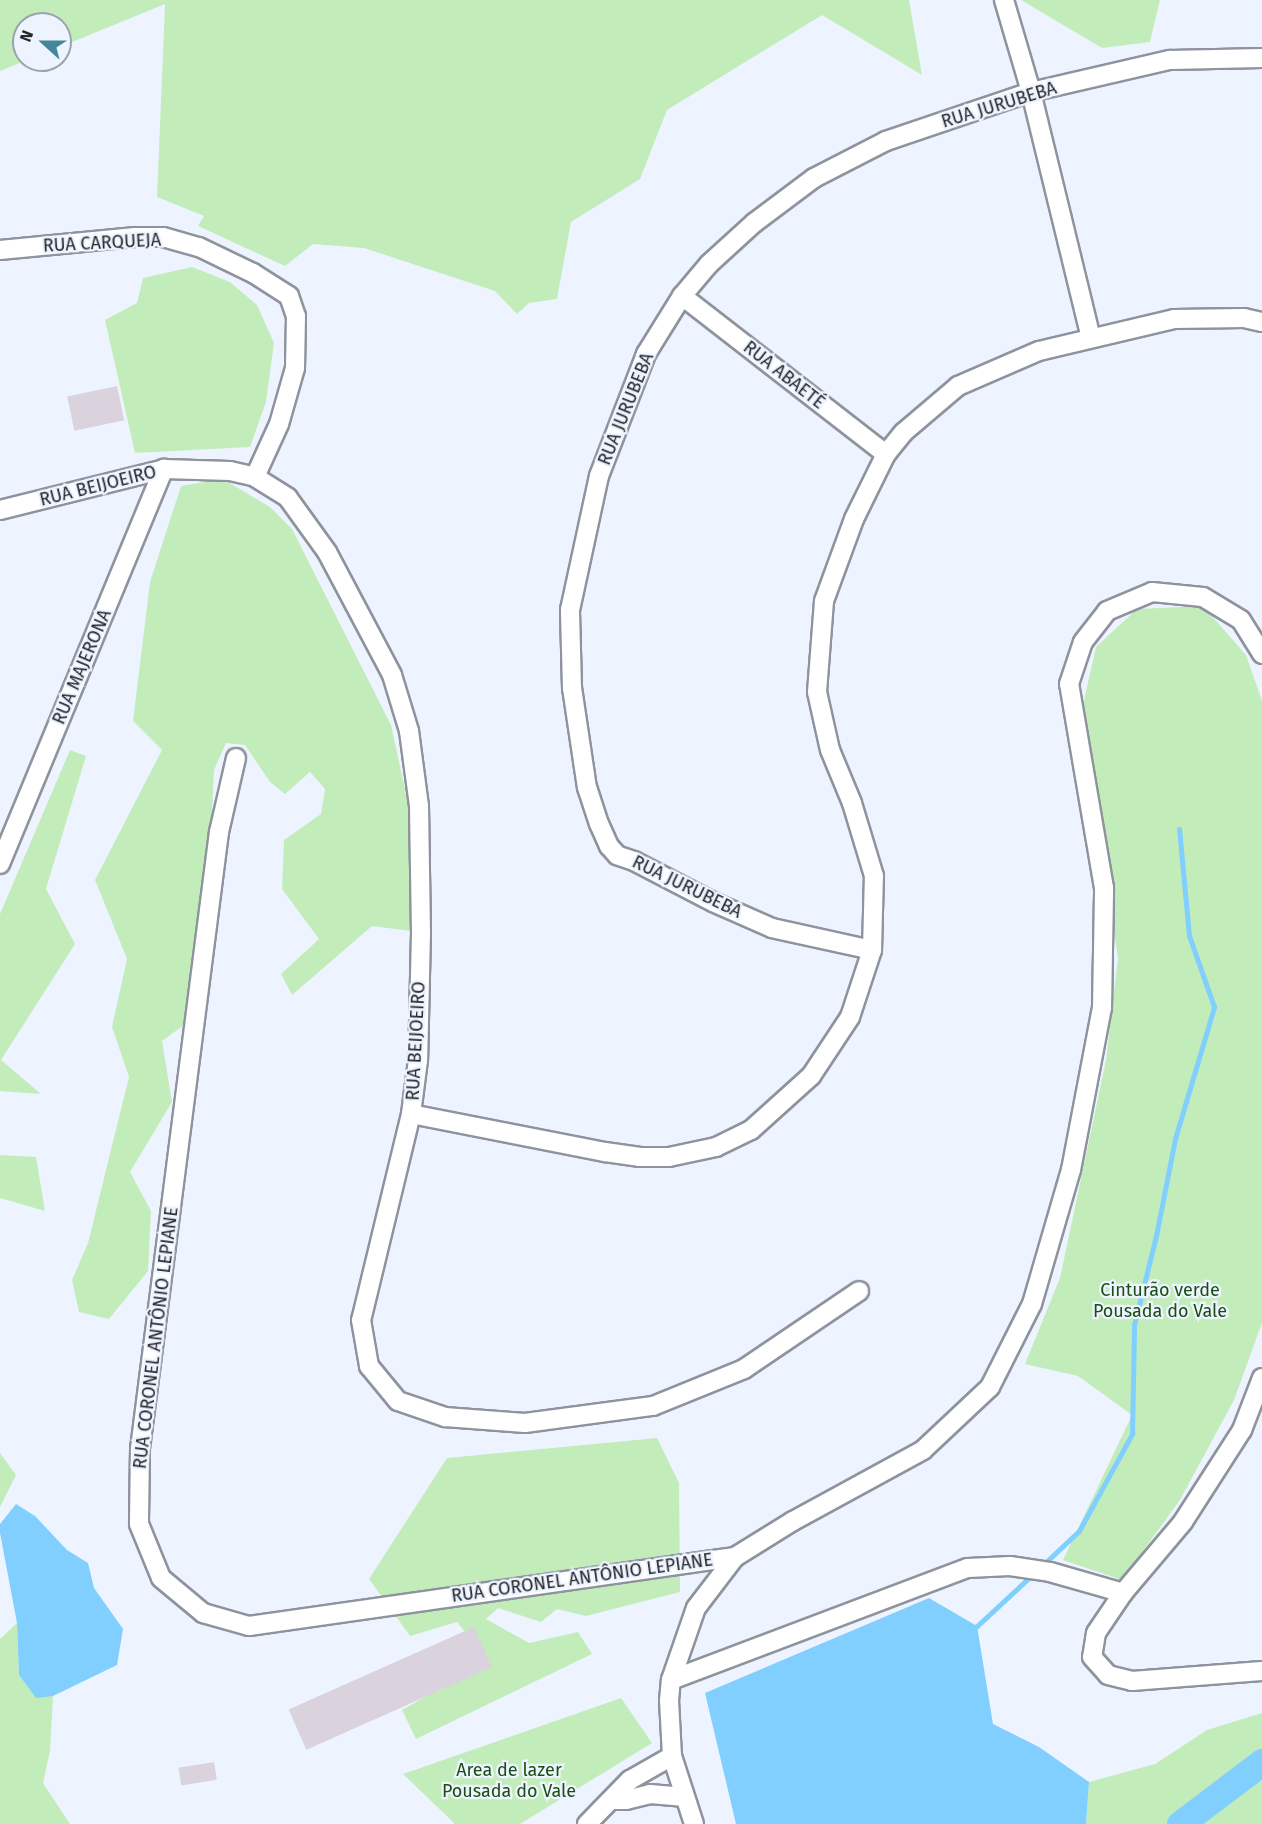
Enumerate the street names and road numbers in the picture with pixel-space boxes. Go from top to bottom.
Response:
street label: RUA JURUBEBA [939,77,1059,133]
street label: RUA CARQUEJA [42,229,162,257]
street label: RUA ABAETÉ [739,336,829,414]
street label: RUA JURUBEBA [594,350,658,468]
street label: RUA BEIJOEIRO [37,461,159,511]
street label: RUA MAJERONA [48,606,116,728]
street label: RUA JURUBEBA [629,851,745,923]
street label: RUA BEIJOEIRO [402,981,430,1101]
street label: RUA CORONEL ANTÔNIO LEPIANE [129,1206,183,1470]
street label: RUA CORONEL ANTÔNIO LEPIANE [450,1549,714,1607]

